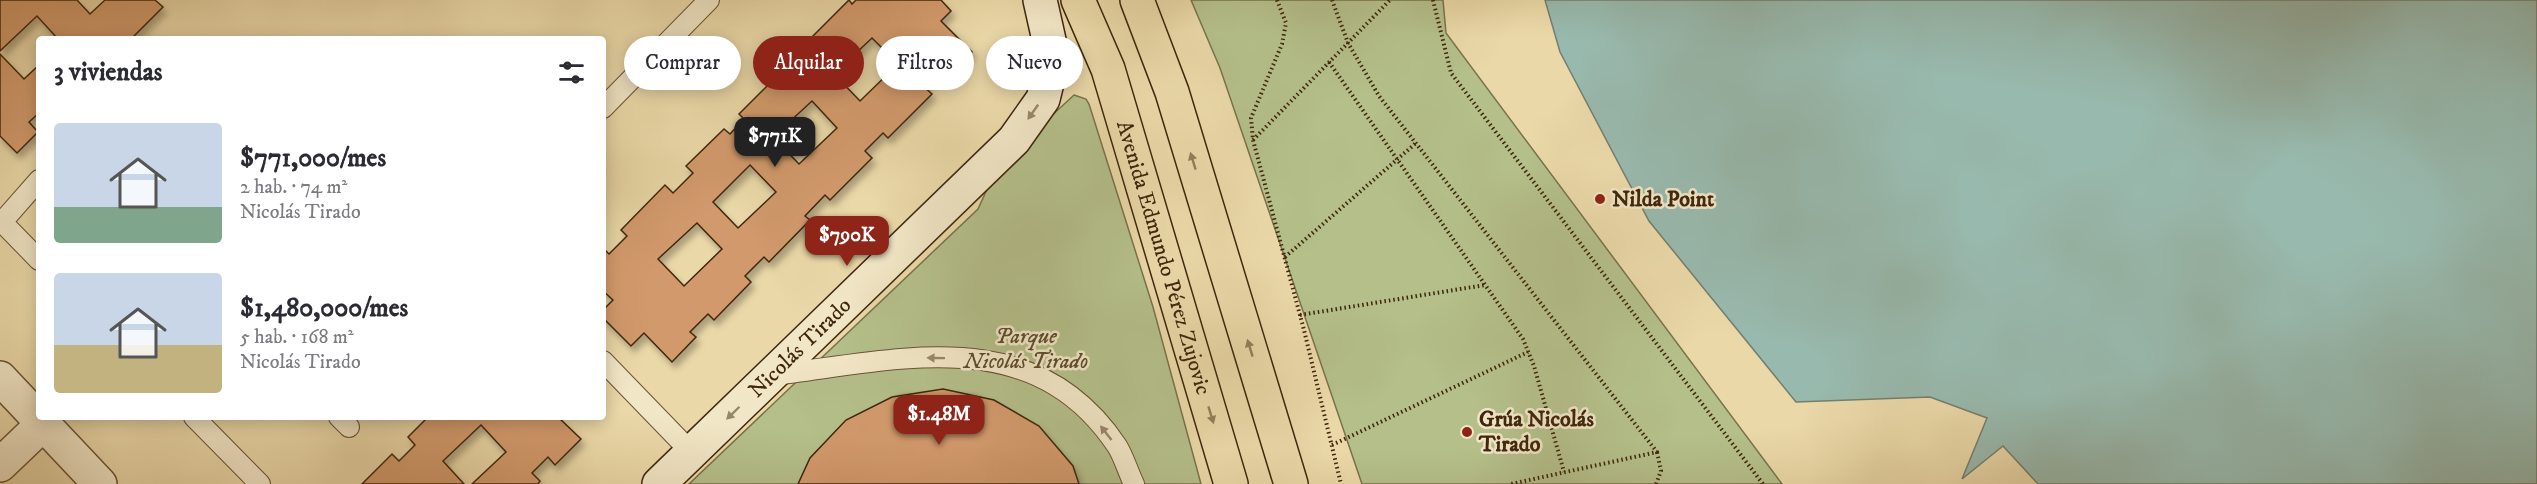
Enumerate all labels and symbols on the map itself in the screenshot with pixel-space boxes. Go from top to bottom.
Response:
one-way arrow [1027,104,1039,120]
pin: $771K [733,117,817,168]
street label: Avenida Edmundo Pérez Zujovic [1111,117,1217,398]
one-way arrow [1188,152,1197,170]
place label: Nilda Point [1612,186,1714,213]
marker: Nilda Point [1593,192,1607,206]
pin: $790K [805,216,889,267]
street label: Nicolás Tirado [743,292,857,404]
park label: Parque Nicolás Tirado [962,323,1088,375]
one-way arrow [1245,339,1254,357]
one-way arrow [927,353,946,362]
pin: $1.48M [890,395,988,446]
one-way arrow [726,406,740,420]
one-way arrow [1207,406,1216,424]
place label: Grúa Nicolás Tirado [1478,406,1594,458]
one-way arrow [1101,425,1113,440]
marker: Grúa Nicolás Tirado [1460,425,1474,439]

